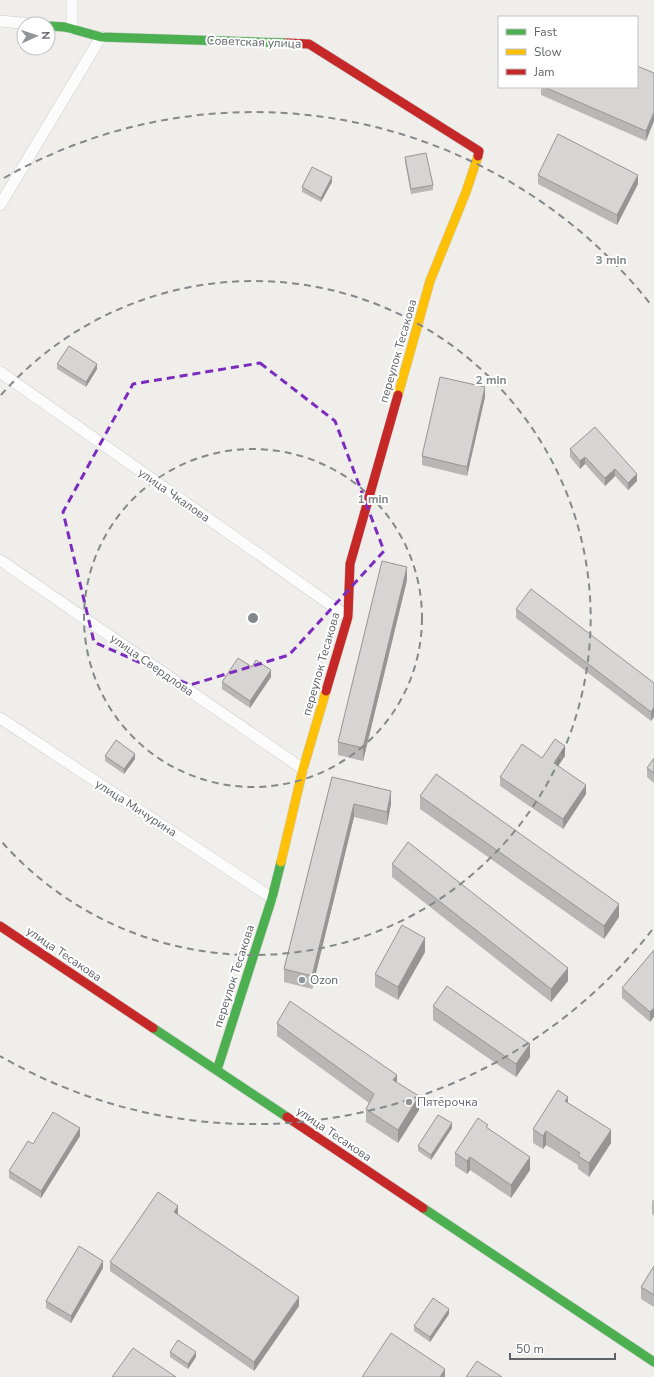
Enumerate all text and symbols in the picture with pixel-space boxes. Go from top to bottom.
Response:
north arrow [16,16,56,56]
legend [498,16,638,88]
text: Fast [534,24,557,40]
text: N [38,31,53,40]
street label: Советская улица [206,32,302,52]
text: Slow [534,44,562,60]
text: Jam [533,64,555,80]
text: 3 min [595,252,627,268]
street label: переулок Тесакова [376,297,420,405]
text: 2 min [475,372,507,388]
street label: улица Чкалова [135,464,213,526]
text: 1 min [357,491,389,507]
street label: переулок Тесакова [299,610,343,718]
centre of rings [246,611,260,625]
street label: улица Свердлова [107,630,197,700]
street label: улица Мичурина [92,776,180,840]
street label: улица Тесакова [23,923,105,985]
street label: переулок Тесакова [210,923,258,1029]
place label: Ozon [310,972,338,988]
marker: Ozon [297,975,307,985]
place label: Пятёрочка [417,1094,478,1110]
marker: Пятёрочка [404,1097,414,1107]
street label: улица Тесакова [293,1103,375,1165]
scale bar [510,1335,615,1361]
text: 50 m [516,1341,544,1357]

